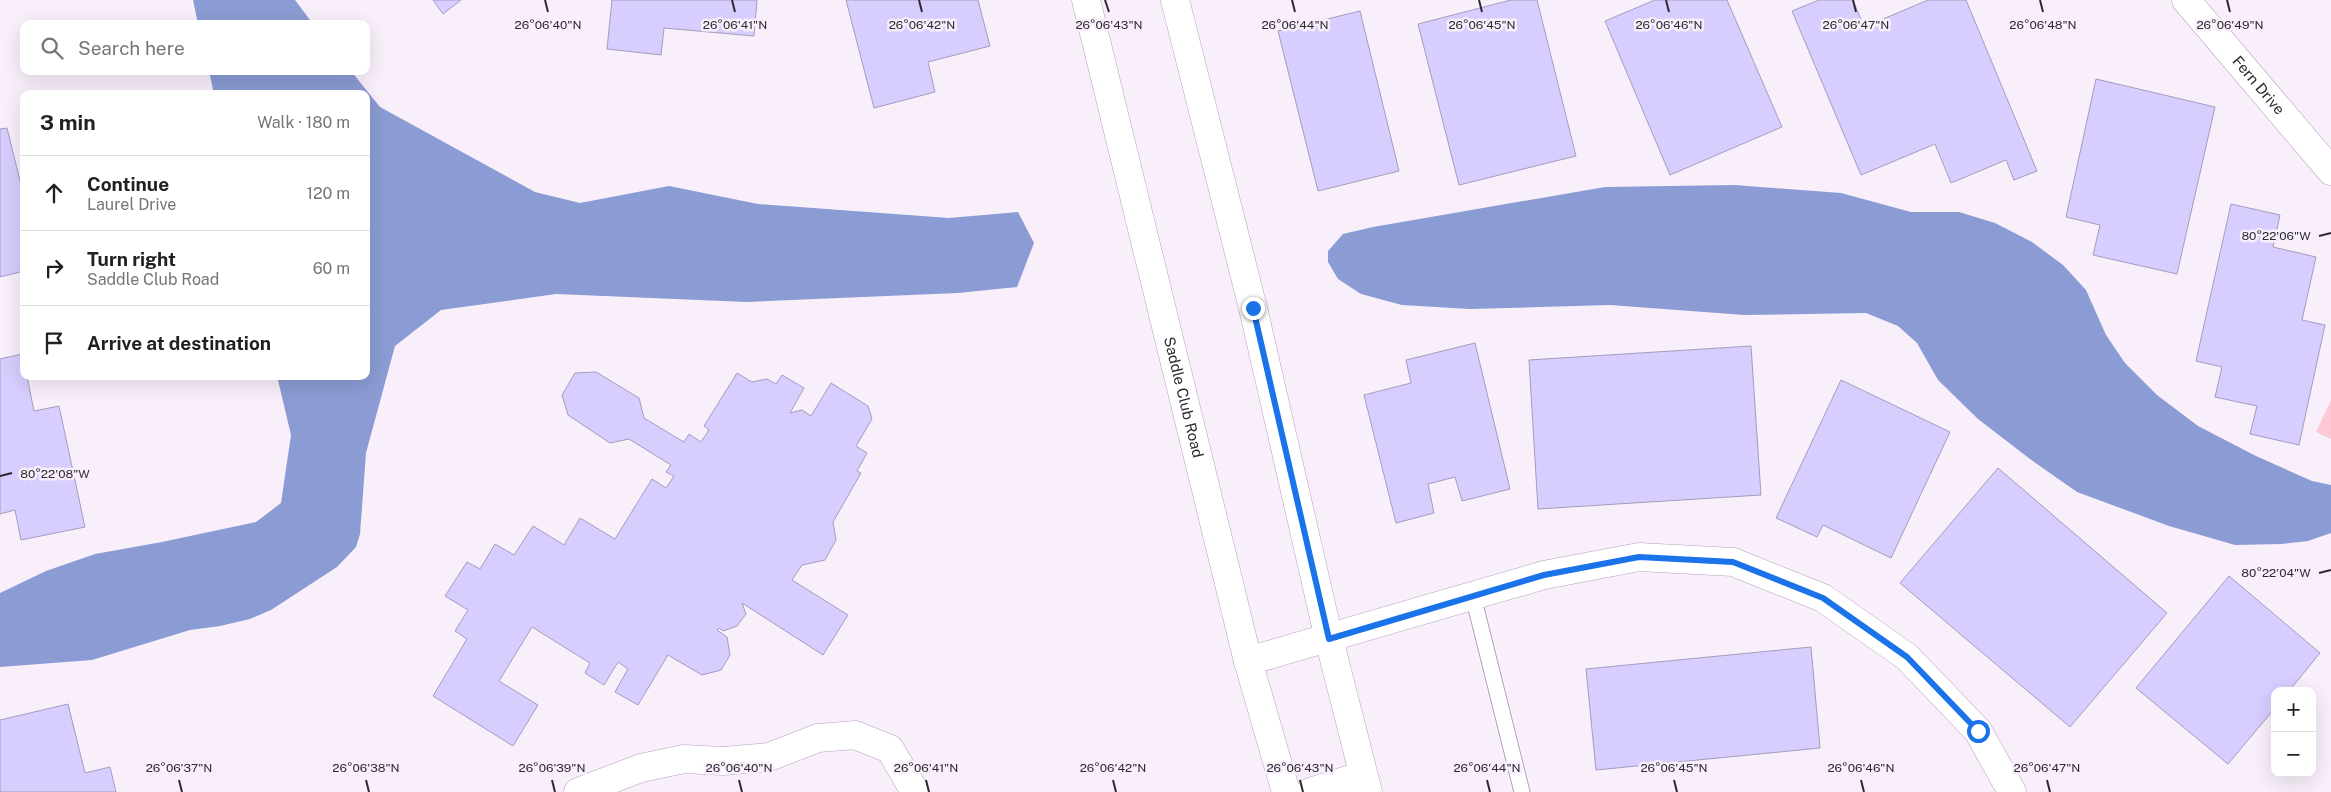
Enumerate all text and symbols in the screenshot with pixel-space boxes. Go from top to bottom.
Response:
text: 26°06'40"N [515,18,581,32]
text: 26°06'41"N [703,18,767,32]
text: 26°06'42"N [889,18,955,32]
text: 26°06'43"N [1075,18,1143,32]
text: 26°06'44"N [1261,18,1329,32]
text: 26°06'45"N [1448,18,1516,32]
text: 26°06'46"N [1635,18,1703,32]
text: 26°06'47"N [1823,18,1889,32]
text: 26°06'48"N [2009,18,2077,32]
text: 26°06'49"N [2196,18,2264,32]
search box [20,20,370,75]
icon: search [38,34,66,62]
text: Search here [78,37,185,59]
street label: Fern Drive [2229,52,2288,118]
text: 3 min [40,110,96,135]
text: Walk · 180 m [257,113,350,132]
text: Continue [87,173,169,195]
icon: ahead [40,179,68,207]
text: 120 m [306,184,350,203]
text: Laurel Drive [87,195,176,214]
text: 80°22'06"W [2241,229,2311,243]
text: Turn right [87,248,176,270]
icon: right [40,254,68,282]
text: 60 m [313,259,350,278]
text: Saddle Club Road [87,270,219,289]
route end [1242,297,1265,320]
icon: arrive [40,329,68,357]
text: Arrive at destination [87,332,271,354]
street label: Saddle Club Road [1161,335,1207,459]
text: 80°22'08"W [20,467,90,481]
text: 80°22'04"W [2241,566,2311,580]
map controls [2271,687,2316,777]
button: + [2271,687,2316,732]
route start [1967,720,1990,743]
button: − [2271,732,2316,777]
text: 26°06'37"N [146,761,212,775]
text: 26°06'38"N [332,761,400,775]
text: 26°06'39"N [518,761,586,775]
text: 26°06'40"N [706,761,772,775]
text: 26°06'41"N [894,761,958,775]
text: 26°06'42"N [1080,761,1146,775]
text: 26°06'43"N [1266,761,1334,775]
text: 26°06'44"N [1453,761,1521,775]
text: 26°06'45"N [1640,761,1708,775]
text: 26°06'46"N [1827,761,1895,775]
text: 26°06'47"N [2014,761,2080,775]

